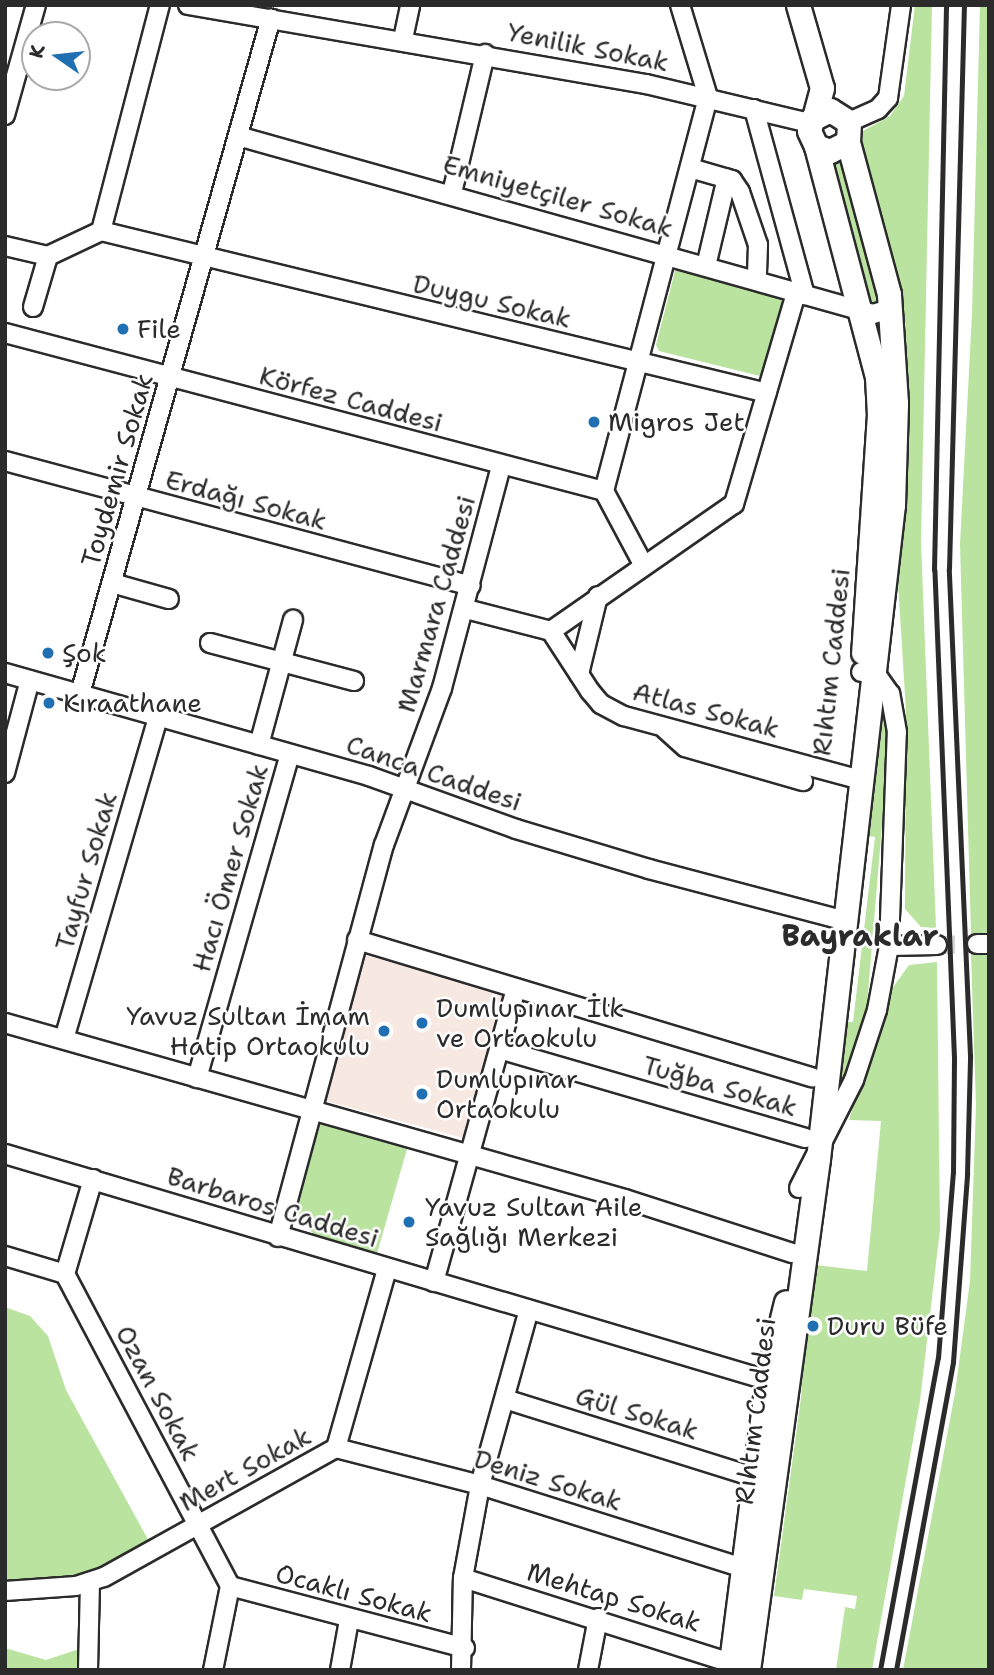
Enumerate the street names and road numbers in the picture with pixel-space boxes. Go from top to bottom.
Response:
street label: Yenilik Sokak [505,16,671,78]
street label: Emniyetçiler Sokak [439,148,677,244]
street label: Duygu Sokak [410,268,574,334]
street label: Körfez Caddesi [256,360,446,438]
street label: Toydemir Sokak [75,370,159,570]
street label: Erdağı Sokak [162,464,330,536]
street label: Marmara Caddesi [390,492,482,716]
street label: Rıhtım Caddesi [806,567,856,757]
street label: Atlas Sokak [629,675,783,745]
street label: Canca Caddesi [342,728,526,818]
street label: Hacı Ömer Sokak [185,761,275,975]
street label: Tayfur Sokak [48,788,124,954]
street label: Tuğba Sokak [639,1049,801,1123]
street label: Barbaros Caddesi [163,1160,383,1254]
street label: Rıhtım Caddesi [728,1316,782,1506]
street label: Ozan Sokak [109,1320,207,1466]
street label: Gül Sokak [572,1380,702,1446]
street label: Mert Sokak [174,1420,316,1518]
street label: Deniz Sokak [470,1443,626,1517]
street label: Mehtap Sokak [523,1556,705,1638]
street label: Ocaklı Sokak [272,1557,436,1629]

